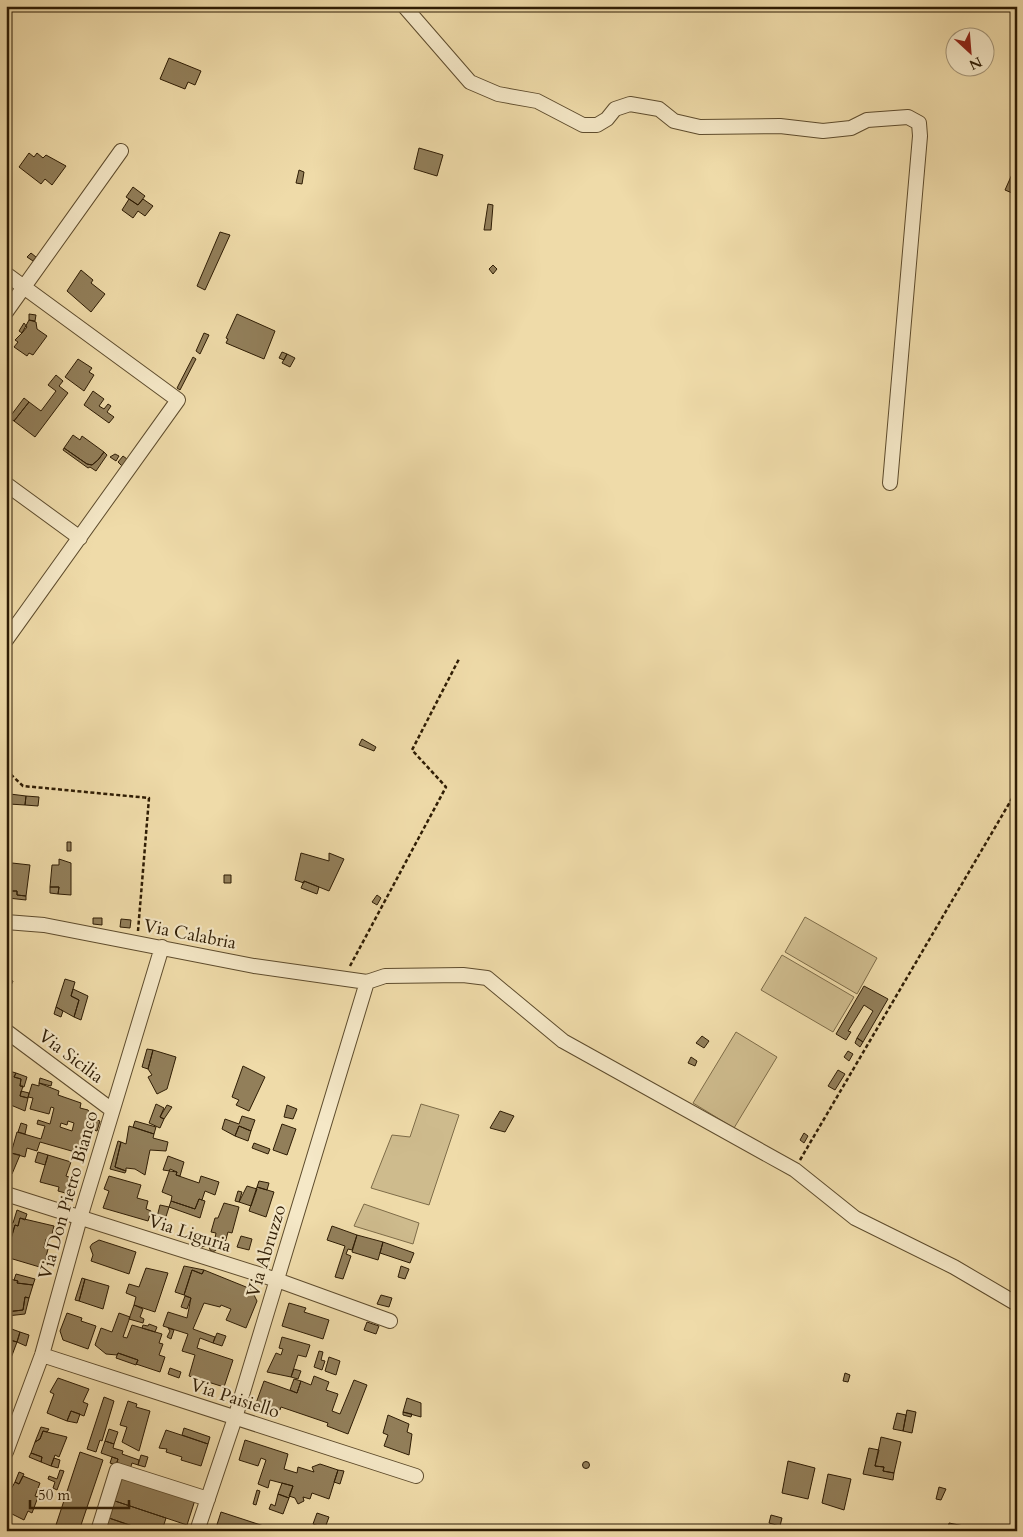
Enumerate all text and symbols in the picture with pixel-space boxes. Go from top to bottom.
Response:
north arrow [946,28,996,78]
text: N [966,52,985,74]
street label: Via Calabria [141,913,239,956]
street label: Via Sicilia [33,1024,109,1089]
street label: Via Don Pietro Bianco [32,1108,105,1282]
street label: Via Abruzzo [241,1202,292,1301]
street label: Via Liguria [145,1208,235,1259]
street label: Via Paisiello [187,1372,283,1425]
scale bar [30,1477,129,1509]
text: 50 m [38,1485,70,1505]

